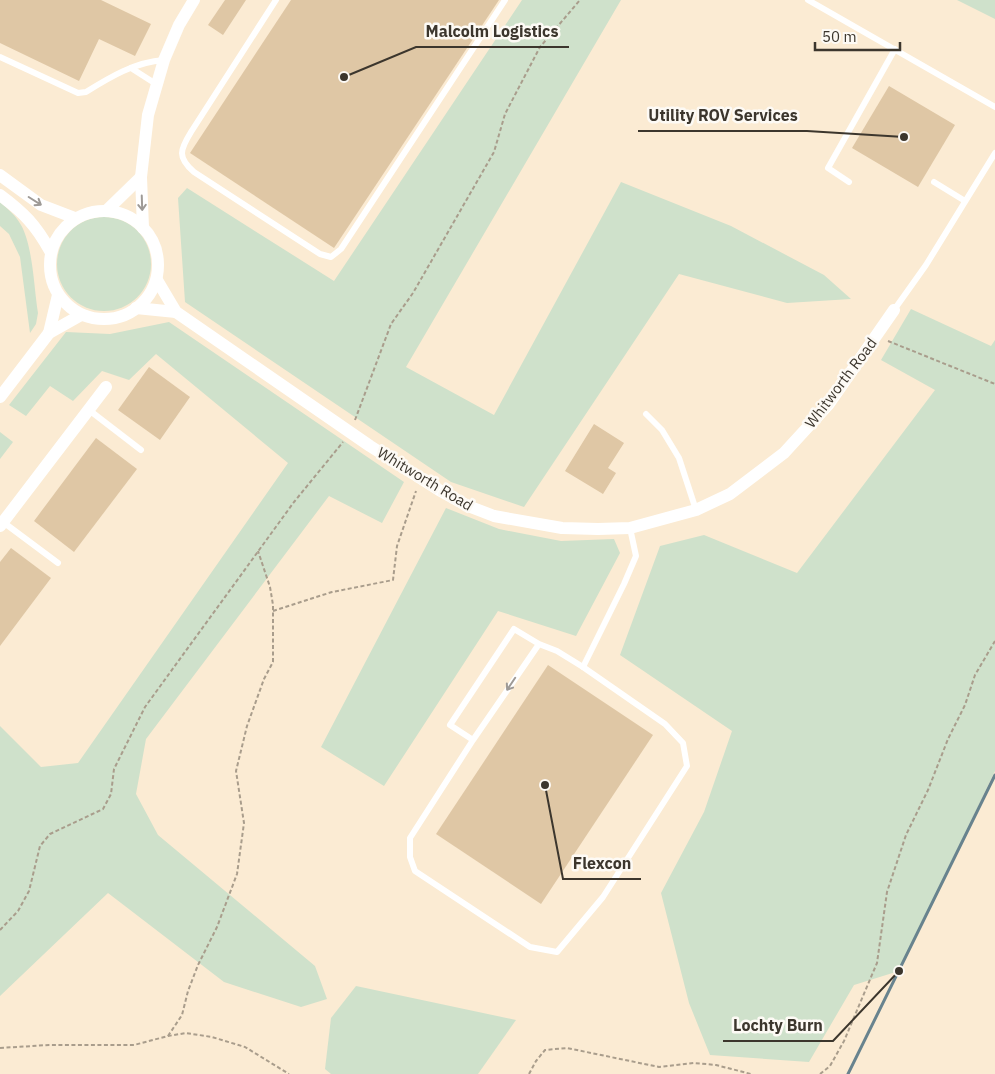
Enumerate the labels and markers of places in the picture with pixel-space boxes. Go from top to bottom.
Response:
callout: Malcolm Logistics [416,16,569,47]
callout: Utility ROV Services [638,100,807,131]
callout: Flexcon [563,848,641,879]
callout: Lochty Burn [723,1010,833,1041]

